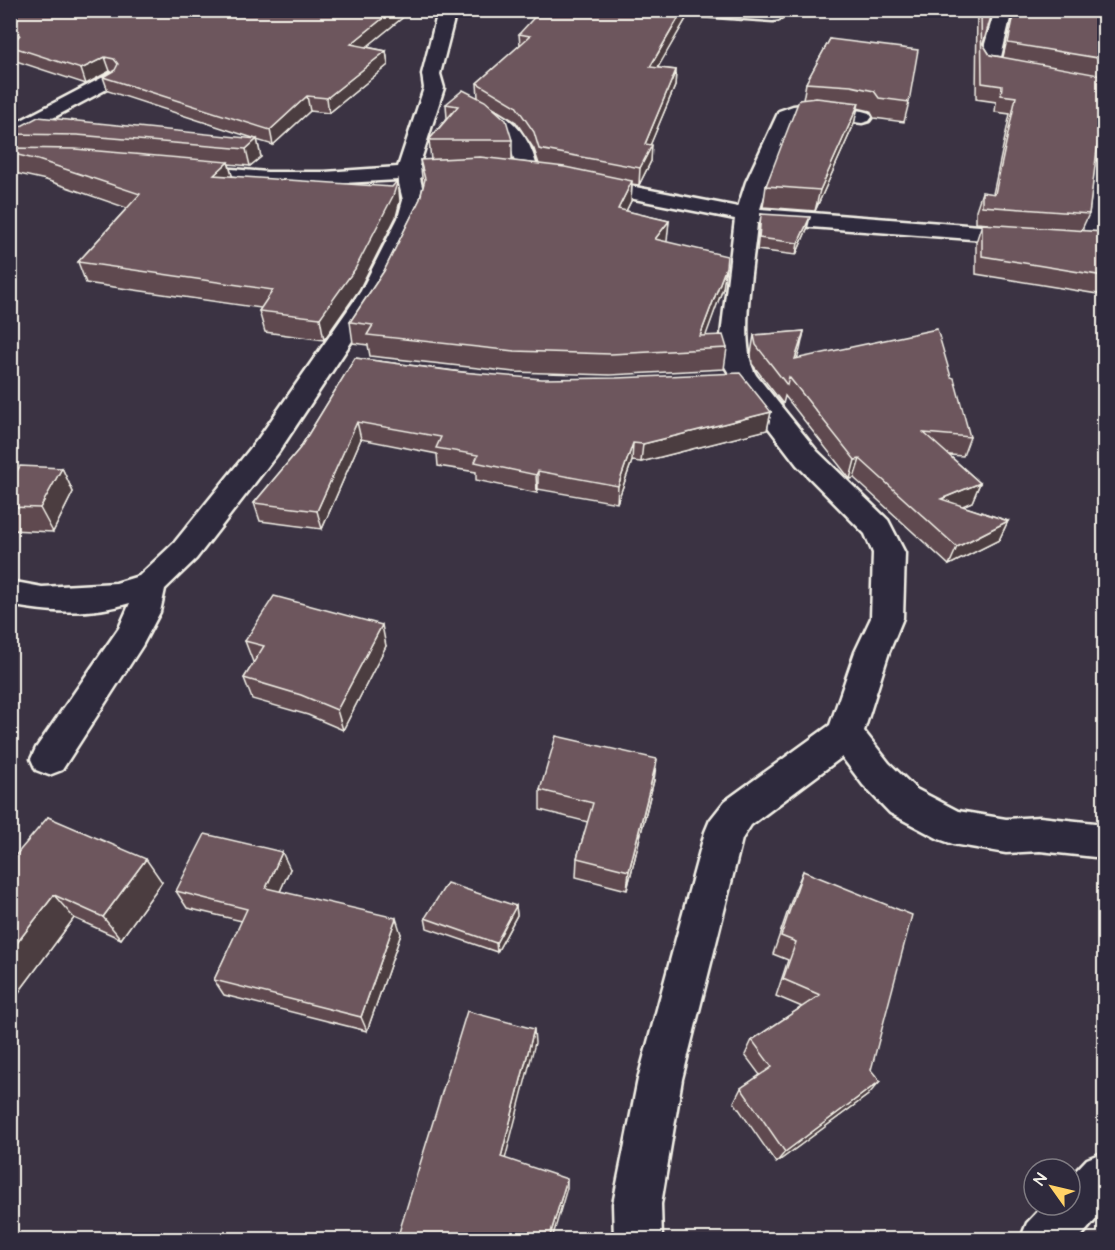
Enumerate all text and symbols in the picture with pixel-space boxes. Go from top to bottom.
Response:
north arrow [1022,1157,1082,1217]
text: N [1028,1169,1052,1189]

